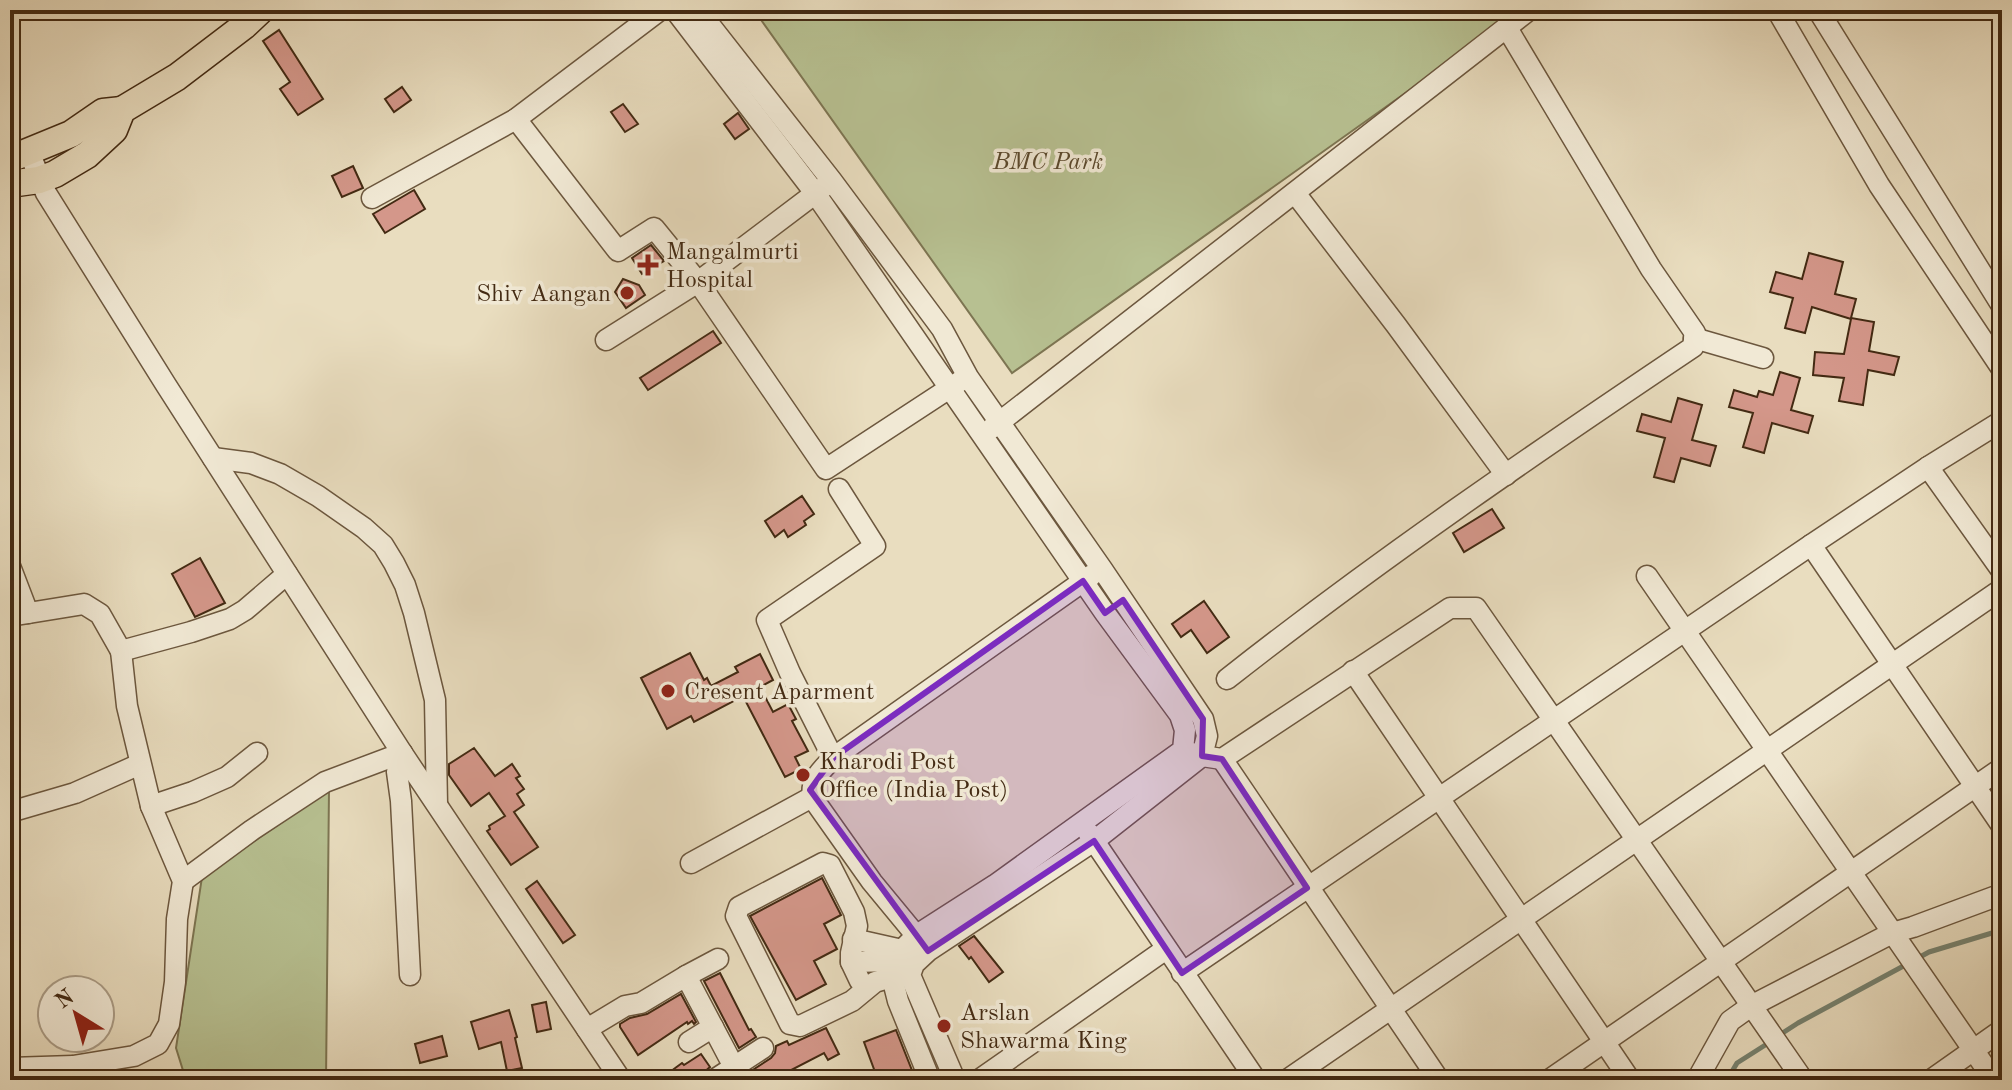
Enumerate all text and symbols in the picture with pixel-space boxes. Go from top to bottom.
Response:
park label: BMC Park [992,151,1103,175]
place label: Mangalmurti Hospital [666,241,799,293]
marker: Mangalmurti Hospital [637,254,659,276]
place label: Shiv Aangan [476,283,611,307]
marker: Shiv Aangan [618,284,636,302]
place label: Cresent Aparment [684,681,874,705]
marker: Cresent Aparment [659,682,677,700]
place label: Kharodi Post Office (India Post) [819,751,1008,803]
marker: Kharodi Post Office (India Post) [794,766,812,784]
north arrow [36,974,116,1054]
text: N [52,986,79,1013]
place label: Arslan Shawarma King [960,1002,1127,1054]
marker: Arslan Shawarma King [935,1017,953,1035]

